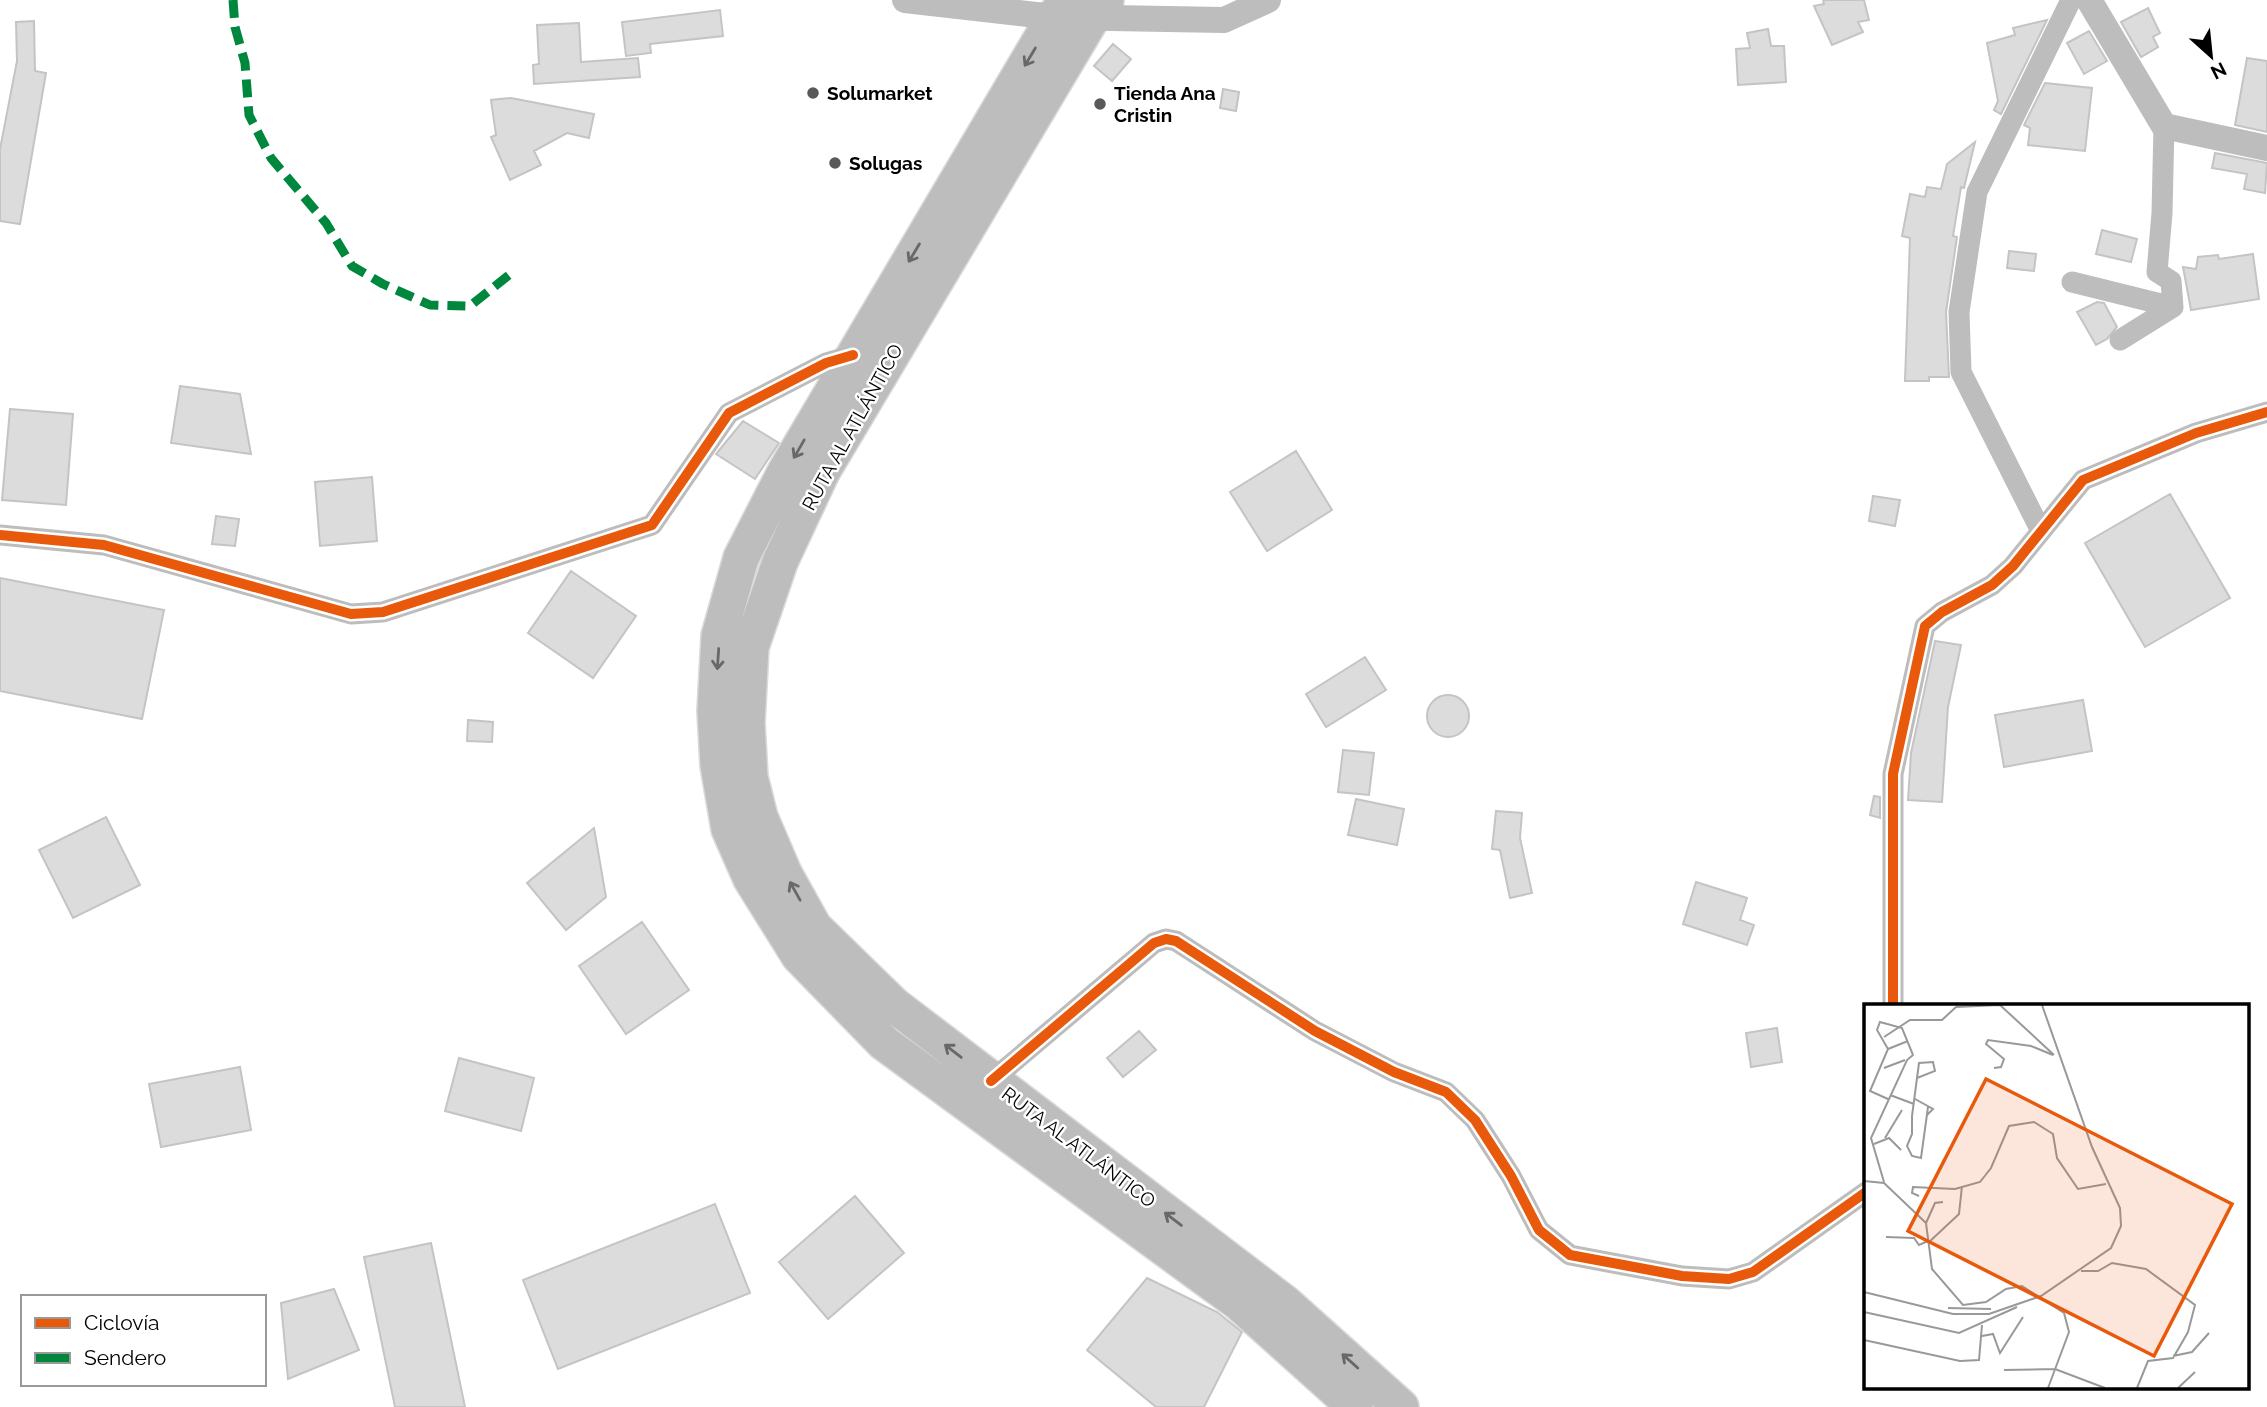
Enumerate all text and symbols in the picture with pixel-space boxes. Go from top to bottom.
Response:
north arrow [2176,21,2246,91]
one-way arrow [1023,47,1037,67]
text: N [2207,58,2230,84]
place label: Solumarket [827,82,933,104]
place label: Tienda Ana Cristin [1114,82,1216,126]
marker: Solumarket [805,85,821,101]
marker: Tienda Ana Cristin [1092,96,1108,112]
place label: Solugas [849,152,922,174]
marker: Solugas [827,155,843,171]
one-way arrow [907,242,921,262]
street label: RUTA AL ATLÁNTICO [797,340,907,514]
one-way arrow [791,438,805,458]
one-way arrow [711,647,724,670]
one-way arrow [788,881,801,902]
inset map [1864,1004,2250,1390]
one-way arrow [944,1044,963,1059]
street label: RUTA AL ATLÁNTICO [998,1082,1160,1212]
one-way arrow [1165,1211,1183,1226]
legend [21,1295,266,1386]
text: Ciclovía [84,1310,160,1335]
text: Sendero [84,1345,166,1370]
one-way arrow [1342,1353,1359,1370]

